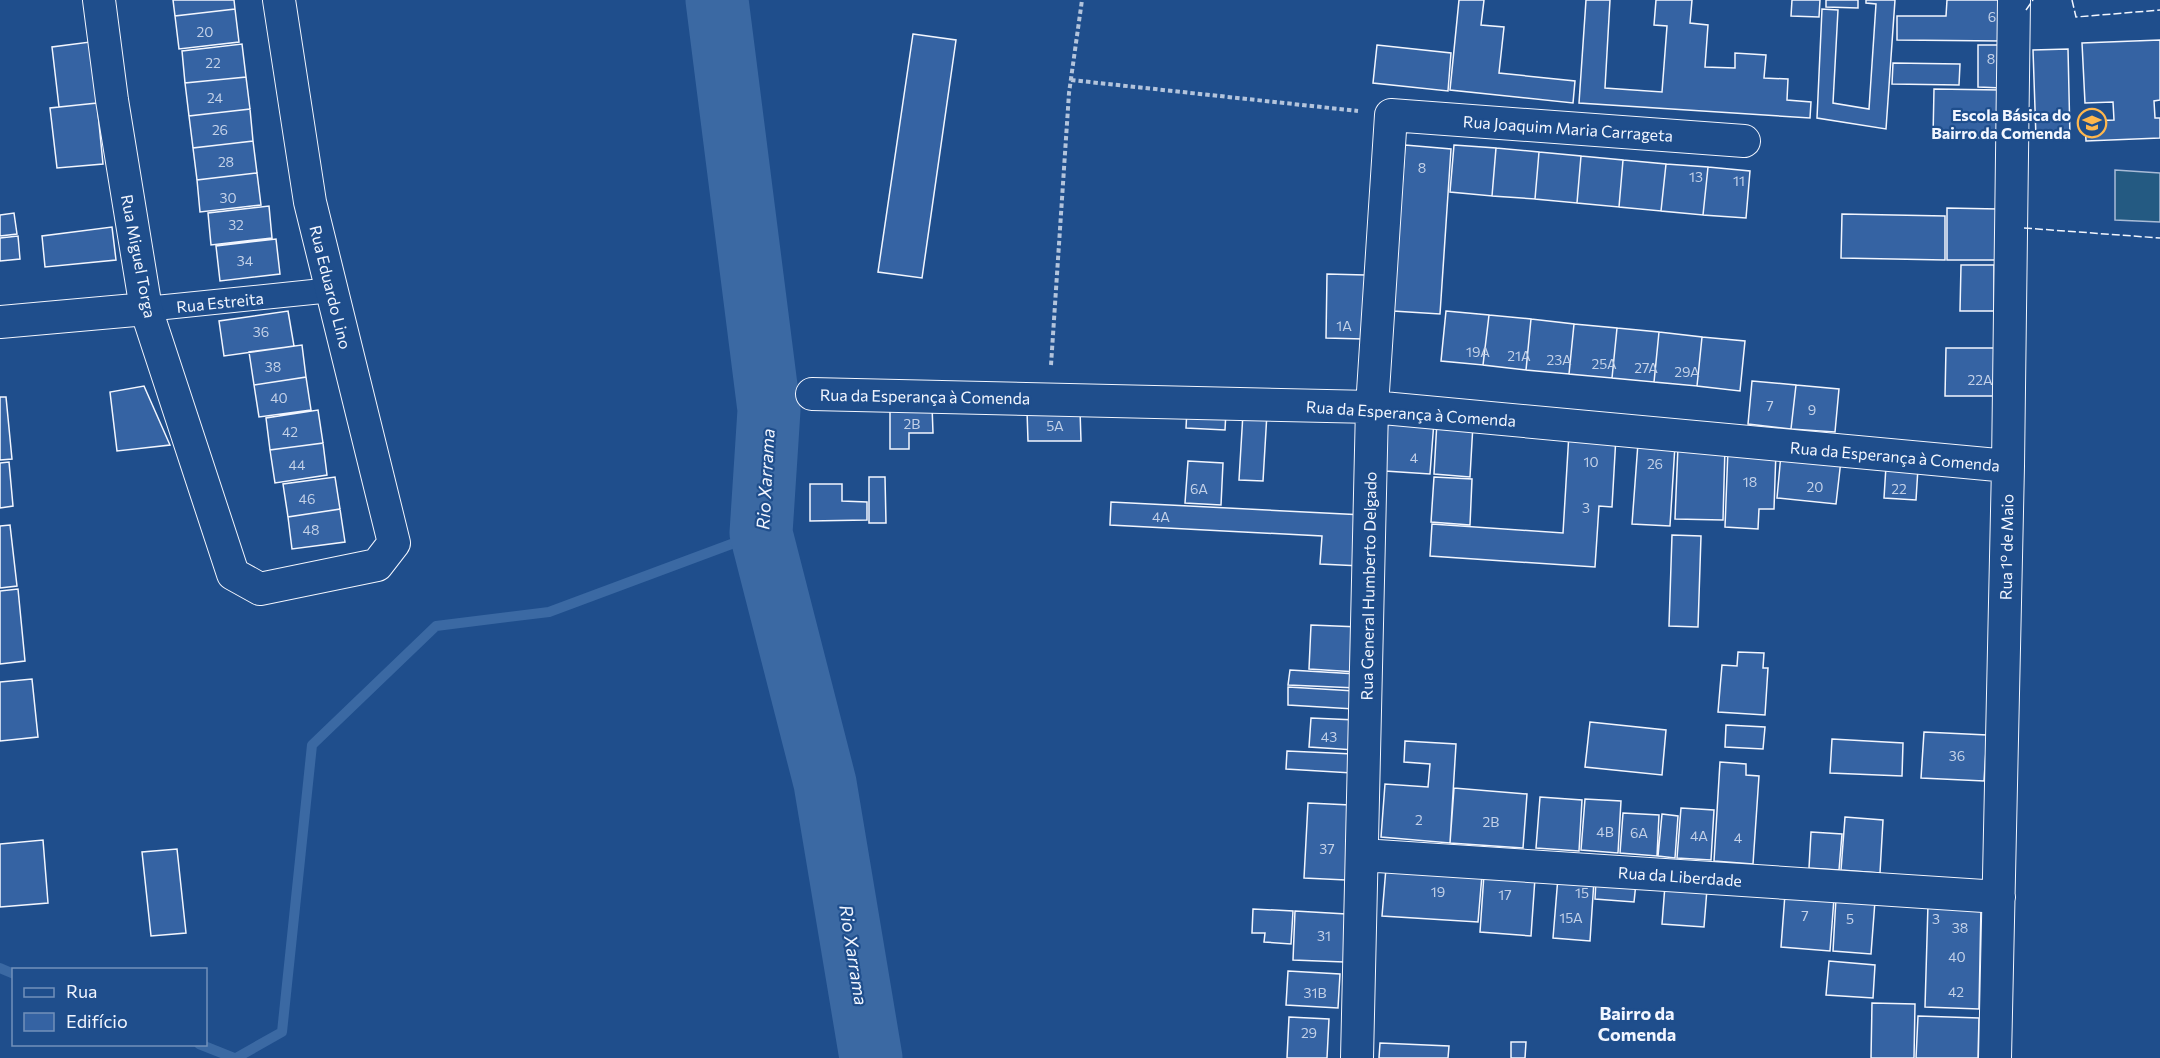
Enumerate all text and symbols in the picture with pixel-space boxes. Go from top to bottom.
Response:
house number: 6 [1988,8,1996,25]
house number: 20 [197,23,213,40]
house number: 8 [1987,50,1995,67]
house number: 22 [205,54,221,71]
house number: 24 [207,89,224,106]
place label: Escola Básica do Bairro da Comenda [1931,105,2071,142]
school or university icon: Escola Básica do Bairro da Comenda [2076,107,2108,139]
street label: Rua Joaquim Maria Carrageta [1462,111,1674,145]
house number: 26 [212,121,228,138]
house number: 28 [218,153,234,170]
house number: 8 [1418,159,1426,176]
house number: 13 [1689,168,1703,185]
house number: 11 [1733,172,1745,189]
house number: 30 [219,189,237,206]
street label: Rua Miguel Torga [118,193,160,319]
house number: 32 [228,216,244,233]
street label: Rua Eduardo Lino [306,223,356,351]
house number: 34 [237,252,254,269]
street label: Rua Estreita [175,288,265,316]
house number: 1A [1336,317,1352,334]
house number: 36 [253,323,269,340]
house number: 19A [1466,343,1490,360]
house number: 21A [1507,347,1531,364]
house number: 23A [1546,351,1572,368]
house number: 25A [1591,355,1617,372]
house number: 38 [265,358,281,375]
house number: 27A [1634,359,1658,376]
house number: 29A [1674,363,1700,380]
house number: 22A [1967,371,1993,388]
street label: Rua da Esperança à Comenda [820,385,1030,407]
house number: 40 [270,389,288,406]
street label: Rua da Esperança à Comenda [1305,396,1517,430]
house number: 7 [1766,397,1774,414]
house number: 9 [1808,401,1816,418]
house number: 2B [904,415,920,432]
house number: 5A [1046,417,1064,434]
house number: 42 [282,423,298,440]
water label: Rio Xarrama [751,428,779,530]
street label: Rua da Esperança à Comenda [1789,437,2001,475]
house number: 4 [1410,449,1419,466]
house number: 10 [1583,453,1599,470]
house number: 26 [1647,455,1663,472]
house number: 44 [289,456,306,473]
street label: Rua General Humberto Delgado [1357,471,1379,701]
house number: 18 [1743,473,1757,490]
house number: 20 [1807,478,1823,495]
house number: 6A [1190,480,1208,497]
house number: 22 [1891,480,1907,497]
house number: 46 [299,490,315,507]
street label: Rua 1º de Maio [1996,494,2016,600]
house number: 3 [1582,499,1590,516]
house number: 4A [1152,508,1170,525]
house number: 48 [303,521,319,538]
house number: 43 [1321,728,1337,745]
house number: 36 [1949,747,1965,764]
house number: 2 [1415,811,1423,828]
house number: 2B [1483,813,1499,830]
house number: 4B [1596,823,1614,840]
house number: 6A [1630,824,1648,841]
house number: 4A [1690,827,1708,844]
house number: 4 [1734,829,1743,846]
house number: 37 [1319,840,1335,857]
street label: Rua da Liberdade [1617,862,1743,890]
house number: 19 [1431,883,1445,900]
house number: 15 [1575,884,1589,901]
house number: 17 [1498,886,1512,903]
water label: Rio Xarrama [835,903,873,1007]
house number: 7 [1801,907,1809,924]
house number: 15A [1559,909,1583,926]
house number: 5 [1846,910,1854,927]
house number: 3 [1932,910,1940,927]
house number: 38 [1952,919,1968,936]
house number: 31 [1317,927,1331,944]
house number: 40 [1948,948,1966,965]
legend [12,968,207,1046]
text: Rua [66,980,97,1002]
house number: 42 [1948,983,1964,1000]
house number: 31B [1303,984,1327,1001]
district label: Bairro da Comenda [1598,1002,1676,1045]
text: Edifício [66,1010,128,1032]
house number: 29 [1301,1024,1317,1041]

